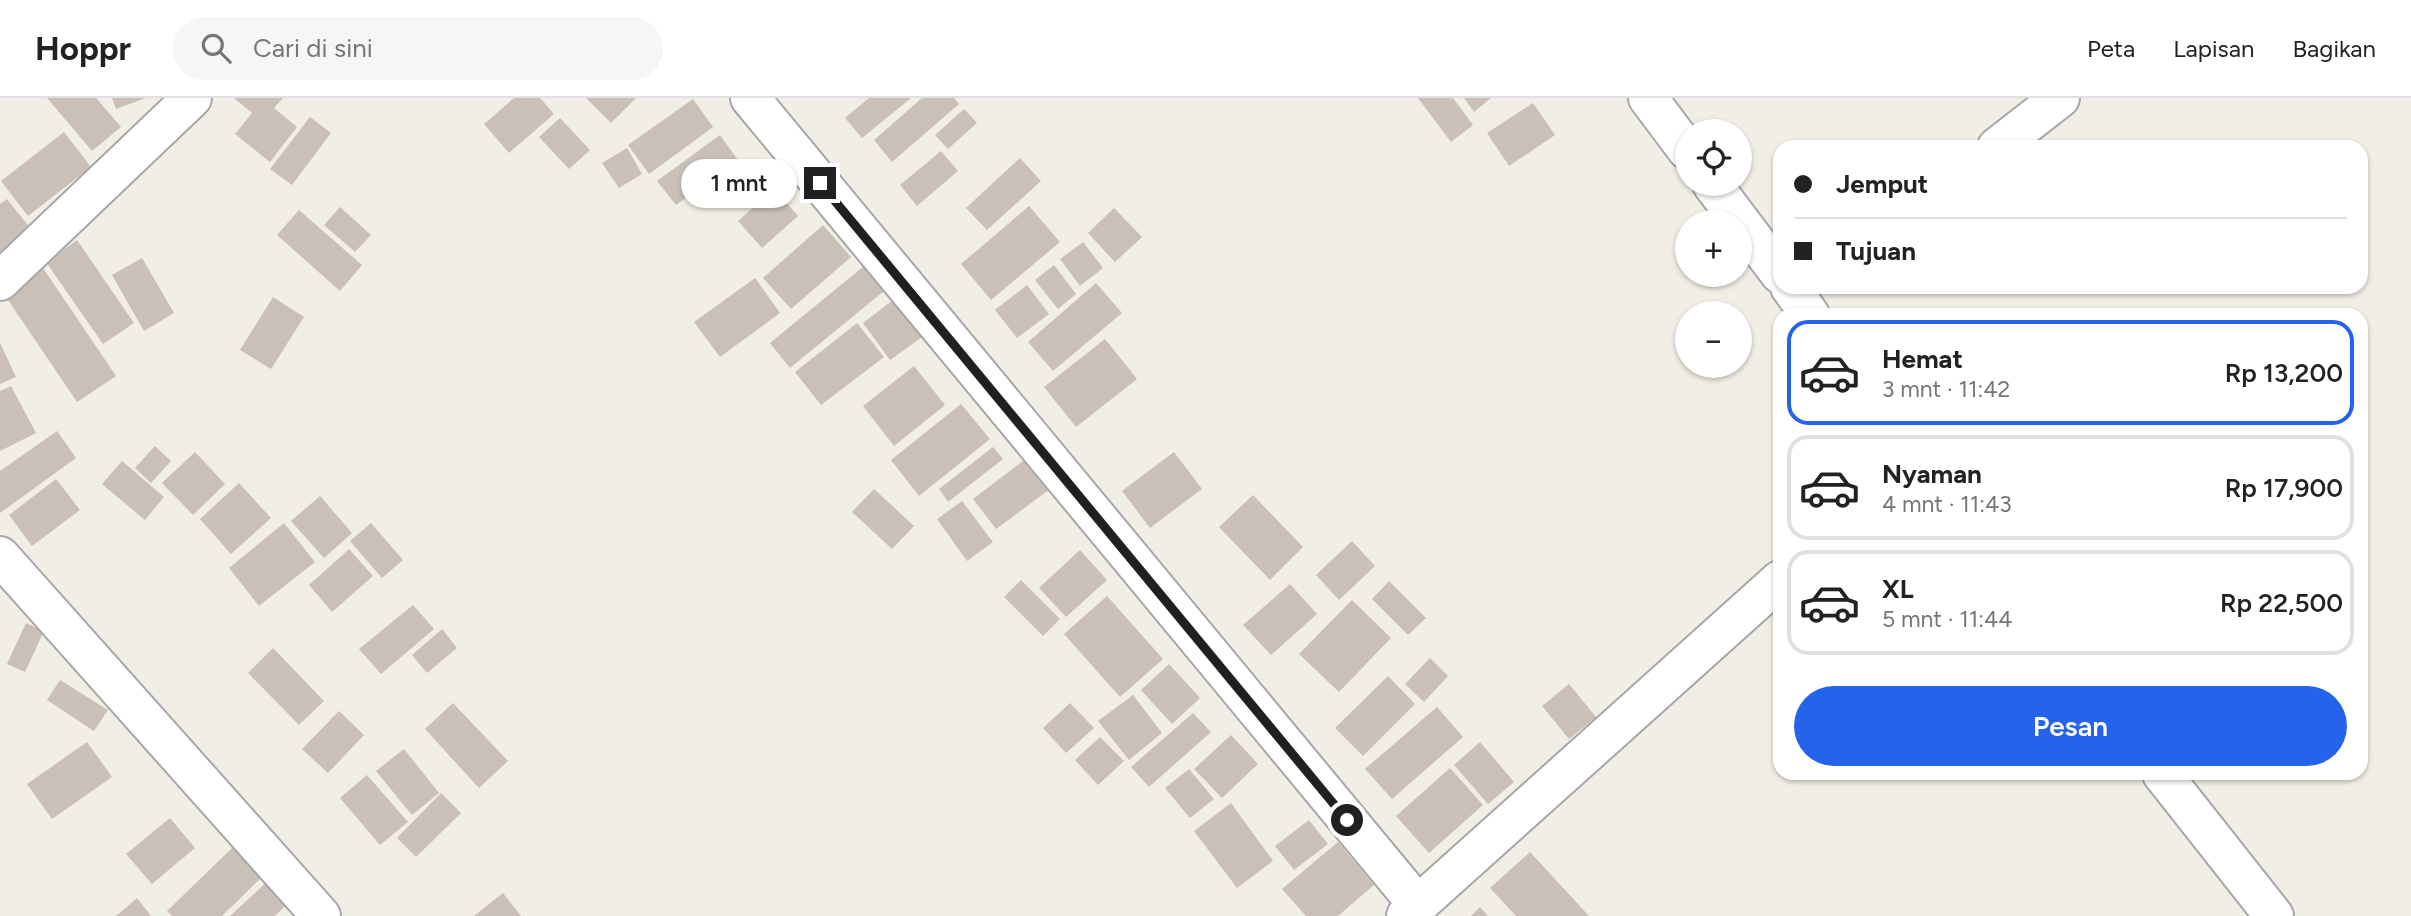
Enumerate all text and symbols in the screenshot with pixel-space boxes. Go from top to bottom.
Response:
search box [173,17,663,80]
text: Hoppr [35,29,131,68]
icon: search [197,29,235,67]
text: Cari di sini [253,32,373,64]
text: Peta [2087,34,2135,63]
text: Lapisan [2173,34,2254,63]
text: Bagikan [2292,34,2376,63]
map controls [1675,119,1752,378]
button: locate [1675,119,1752,196]
callout: 1 mnt [680,158,796,208]
route end [804,167,836,199]
text: Jemput [1836,168,1928,200]
text: 1 mnt [710,169,768,197]
button: + [1675,210,1752,287]
text: Tujuan [1836,235,1916,267]
button: − [1675,301,1752,378]
icon: car [1798,341,1861,404]
text: Hemat [1882,343,1963,375]
text: Rp 13,200 [2225,357,2343,389]
text: 3 mnt · 11:42 [1882,375,2010,403]
icon: car [1798,456,1861,519]
text: Nyaman [1882,458,1982,490]
text: Rp 17,900 [2225,472,2343,504]
text: 4 mnt · 11:43 [1882,490,2012,518]
icon: car [1798,571,1861,634]
text: XL [1882,573,1914,605]
text: Rp 22,500 [2220,587,2343,619]
text: 5 mnt · 11:44 [1882,605,2013,633]
button: Pesan [1794,686,2347,766]
route start [1331,804,1363,836]

